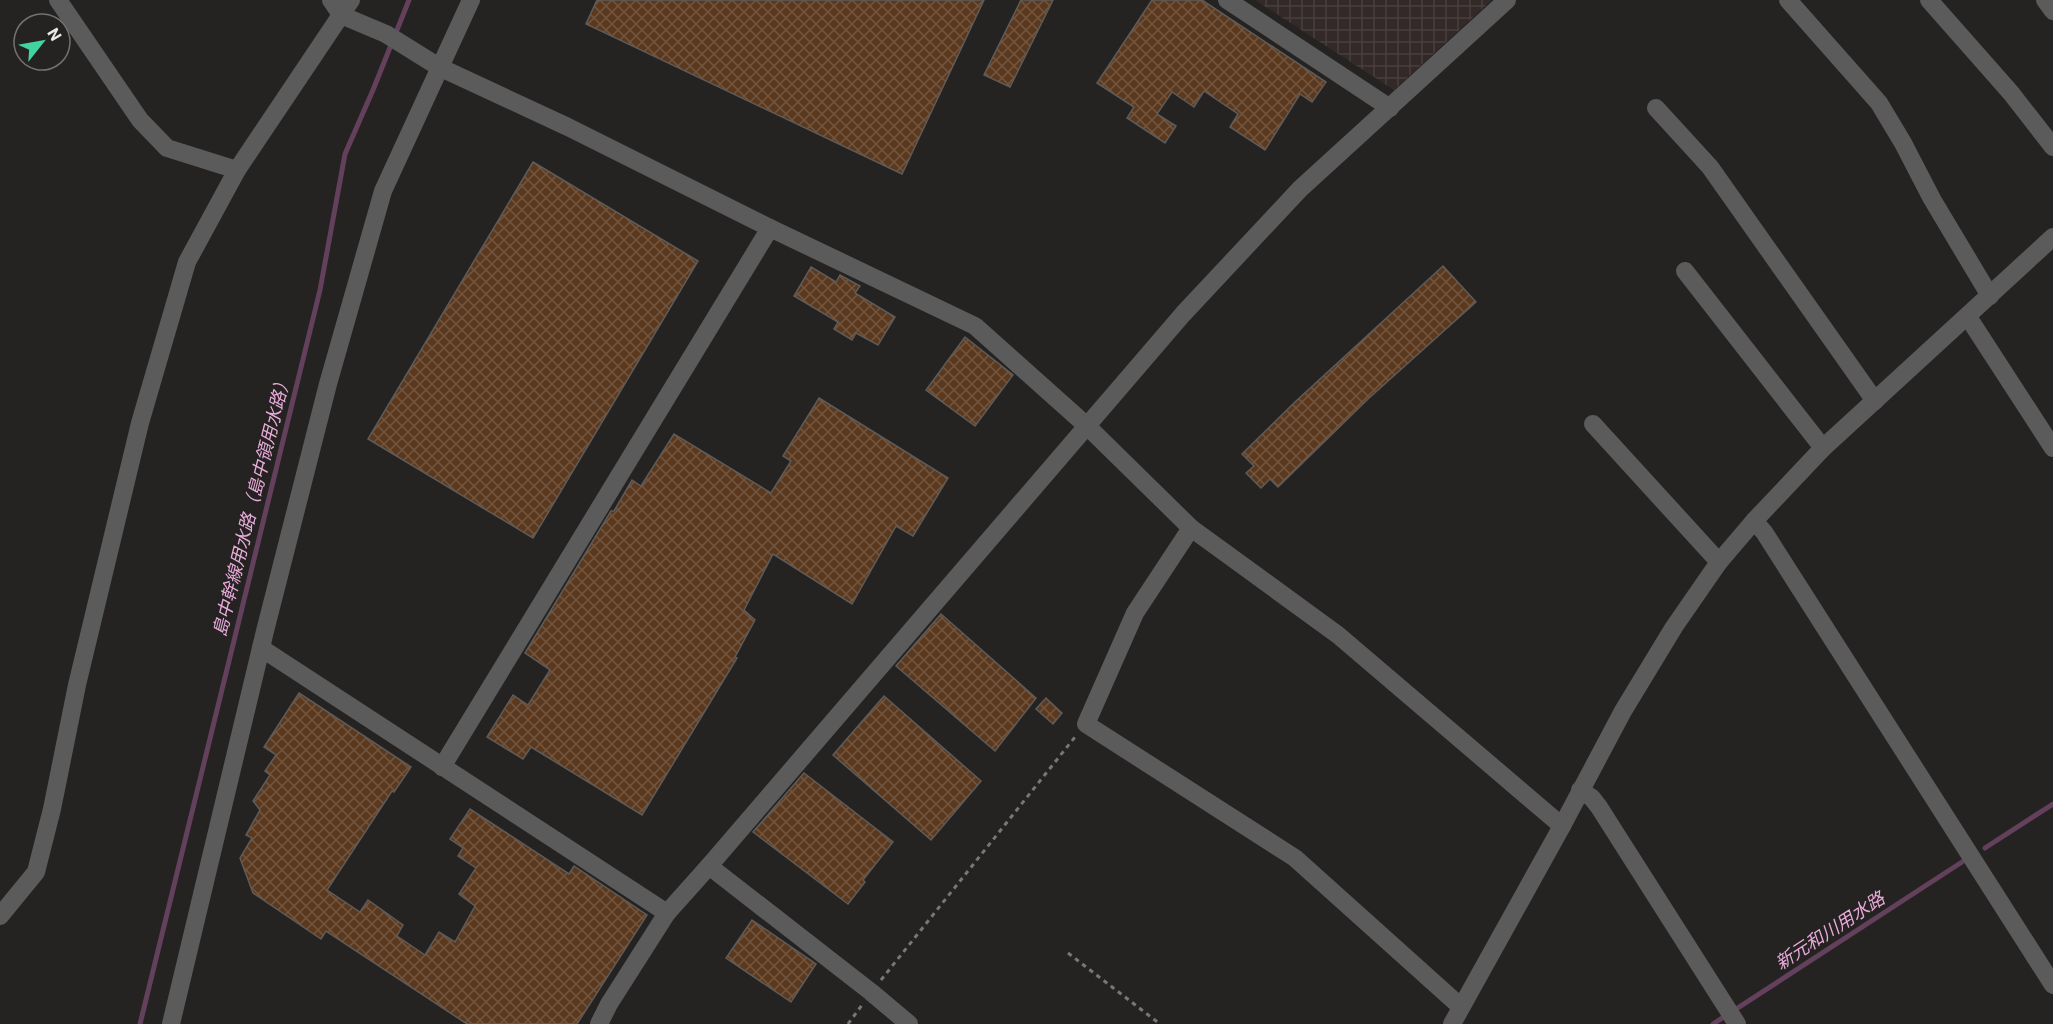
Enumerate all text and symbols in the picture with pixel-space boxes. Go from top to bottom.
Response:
north arrow [12,12,72,72]
text: N [43,25,65,44]
water label: 島中幹線用水路（島中領用水路） [209,371,294,638]
water label: 新元和川用水路 [1771,886,1890,974]

